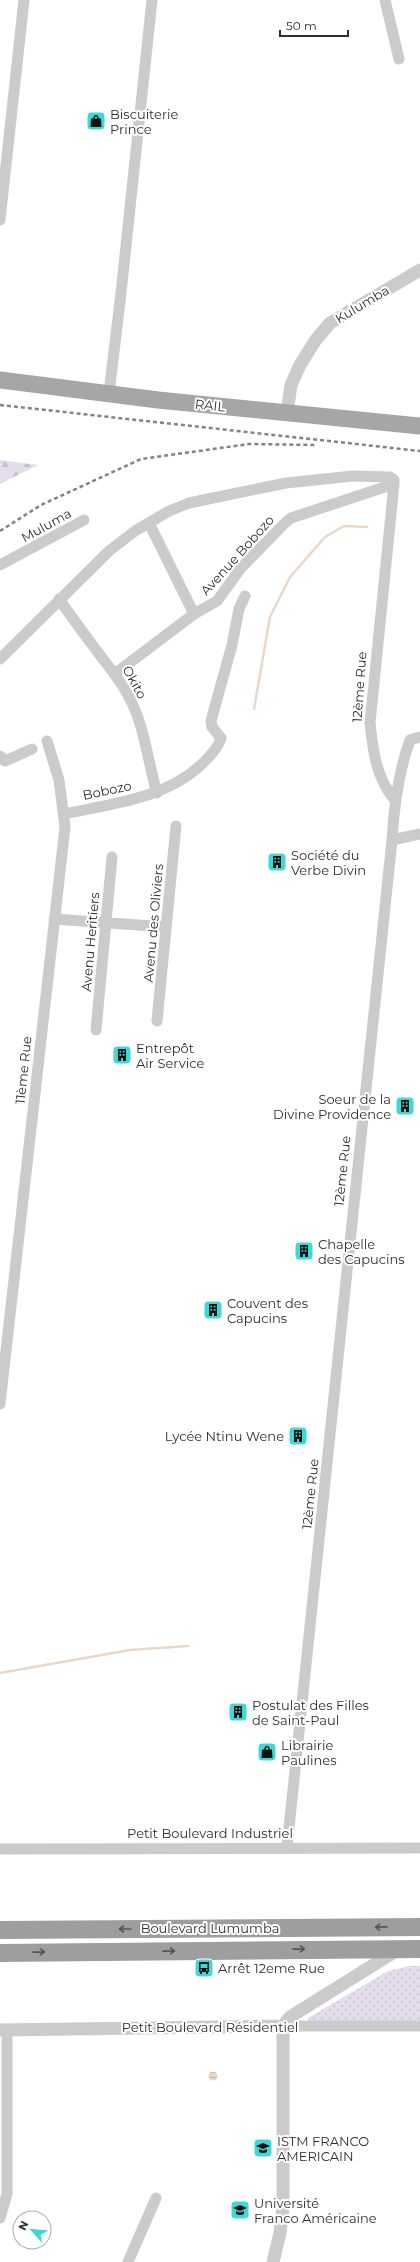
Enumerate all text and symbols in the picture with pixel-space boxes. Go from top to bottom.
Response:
scale bar [280,12,348,38]
text: 50 m [286,18,317,33]
place label: Biscuiterie Prince [110,106,179,137]
shop icon: Biscuiterie Prince [85,110,107,132]
street label: Kulumba [332,282,392,326]
street label: RAIL [194,395,226,415]
street label: Muluma [18,505,74,545]
street label: Avenue Bobozo [197,512,277,598]
street label: 12ème Rue [349,651,369,723]
street label: Okito [119,663,151,701]
street label: Bobozo [81,777,133,803]
place label: Société du Verbe Divin [291,847,366,878]
building icon: Société du Verbe Divin [266,851,288,873]
street label: Avenu des Oliviers [140,863,166,983]
street label: Avenu Heritiers [78,892,102,992]
street label: 11ème Rue [11,1035,35,1105]
place label: Entrepôt Air Service [136,1040,204,1071]
building icon: Entrepôt Air Service [111,1044,133,1066]
place label: Soeur de la Divine Providence [273,1091,391,1122]
building icon: Soeur de la Divine Providence [394,1095,416,1117]
street label: 12ème Rue [330,1135,354,1207]
place label: Chapelle des Capucins [318,1236,405,1267]
building icon: Chapelle des Capucins [293,1240,315,1262]
place label: Couvent des Capucins [227,1295,308,1326]
building icon: Couvent des Capucins [202,1299,224,1321]
building icon: Lycée Ntinu Wene [287,1425,309,1447]
place label: Lycée Ntinu Wene [165,1428,284,1444]
street label: 12ème Rue [298,1458,322,1530]
place label: Postulat des Filles de Saint-Paul [252,1697,369,1728]
building icon: Postulat des Filles de Saint-Paul [227,1701,249,1723]
place label: Librairie Paulines [281,1737,337,1768]
shop icon: Librairie Paulines [256,1741,278,1763]
street label: Petit Boulevard Industriel [127,1825,293,1841]
street label: Boulevard Lumumba [141,1920,279,1936]
one-way arrow [375,1923,388,1931]
one-way arrow [119,1925,132,1933]
one-way arrow [292,1945,305,1953]
one-way arrow [162,1947,175,1954]
one-way arrow [32,1948,45,1956]
bus stop icon: Arrêt 12eme Rue [193,1957,215,1979]
place label: Arrêt 12eme Rue [218,1960,325,1976]
street label: Petit Boulevard Résidentiel [122,2019,298,2035]
place label: ISTM FRANCO AMERICAIN [277,2133,369,2164]
school or university icon: ISTM FRANCO AMERICAIN [252,2137,274,2159]
place label: Université Franco Américaine [254,2195,377,2226]
school or university icon: Université Franco Américaine [229,2199,251,2221]
north arrow [12,2210,52,2250]
text: N [15,2218,31,2233]

